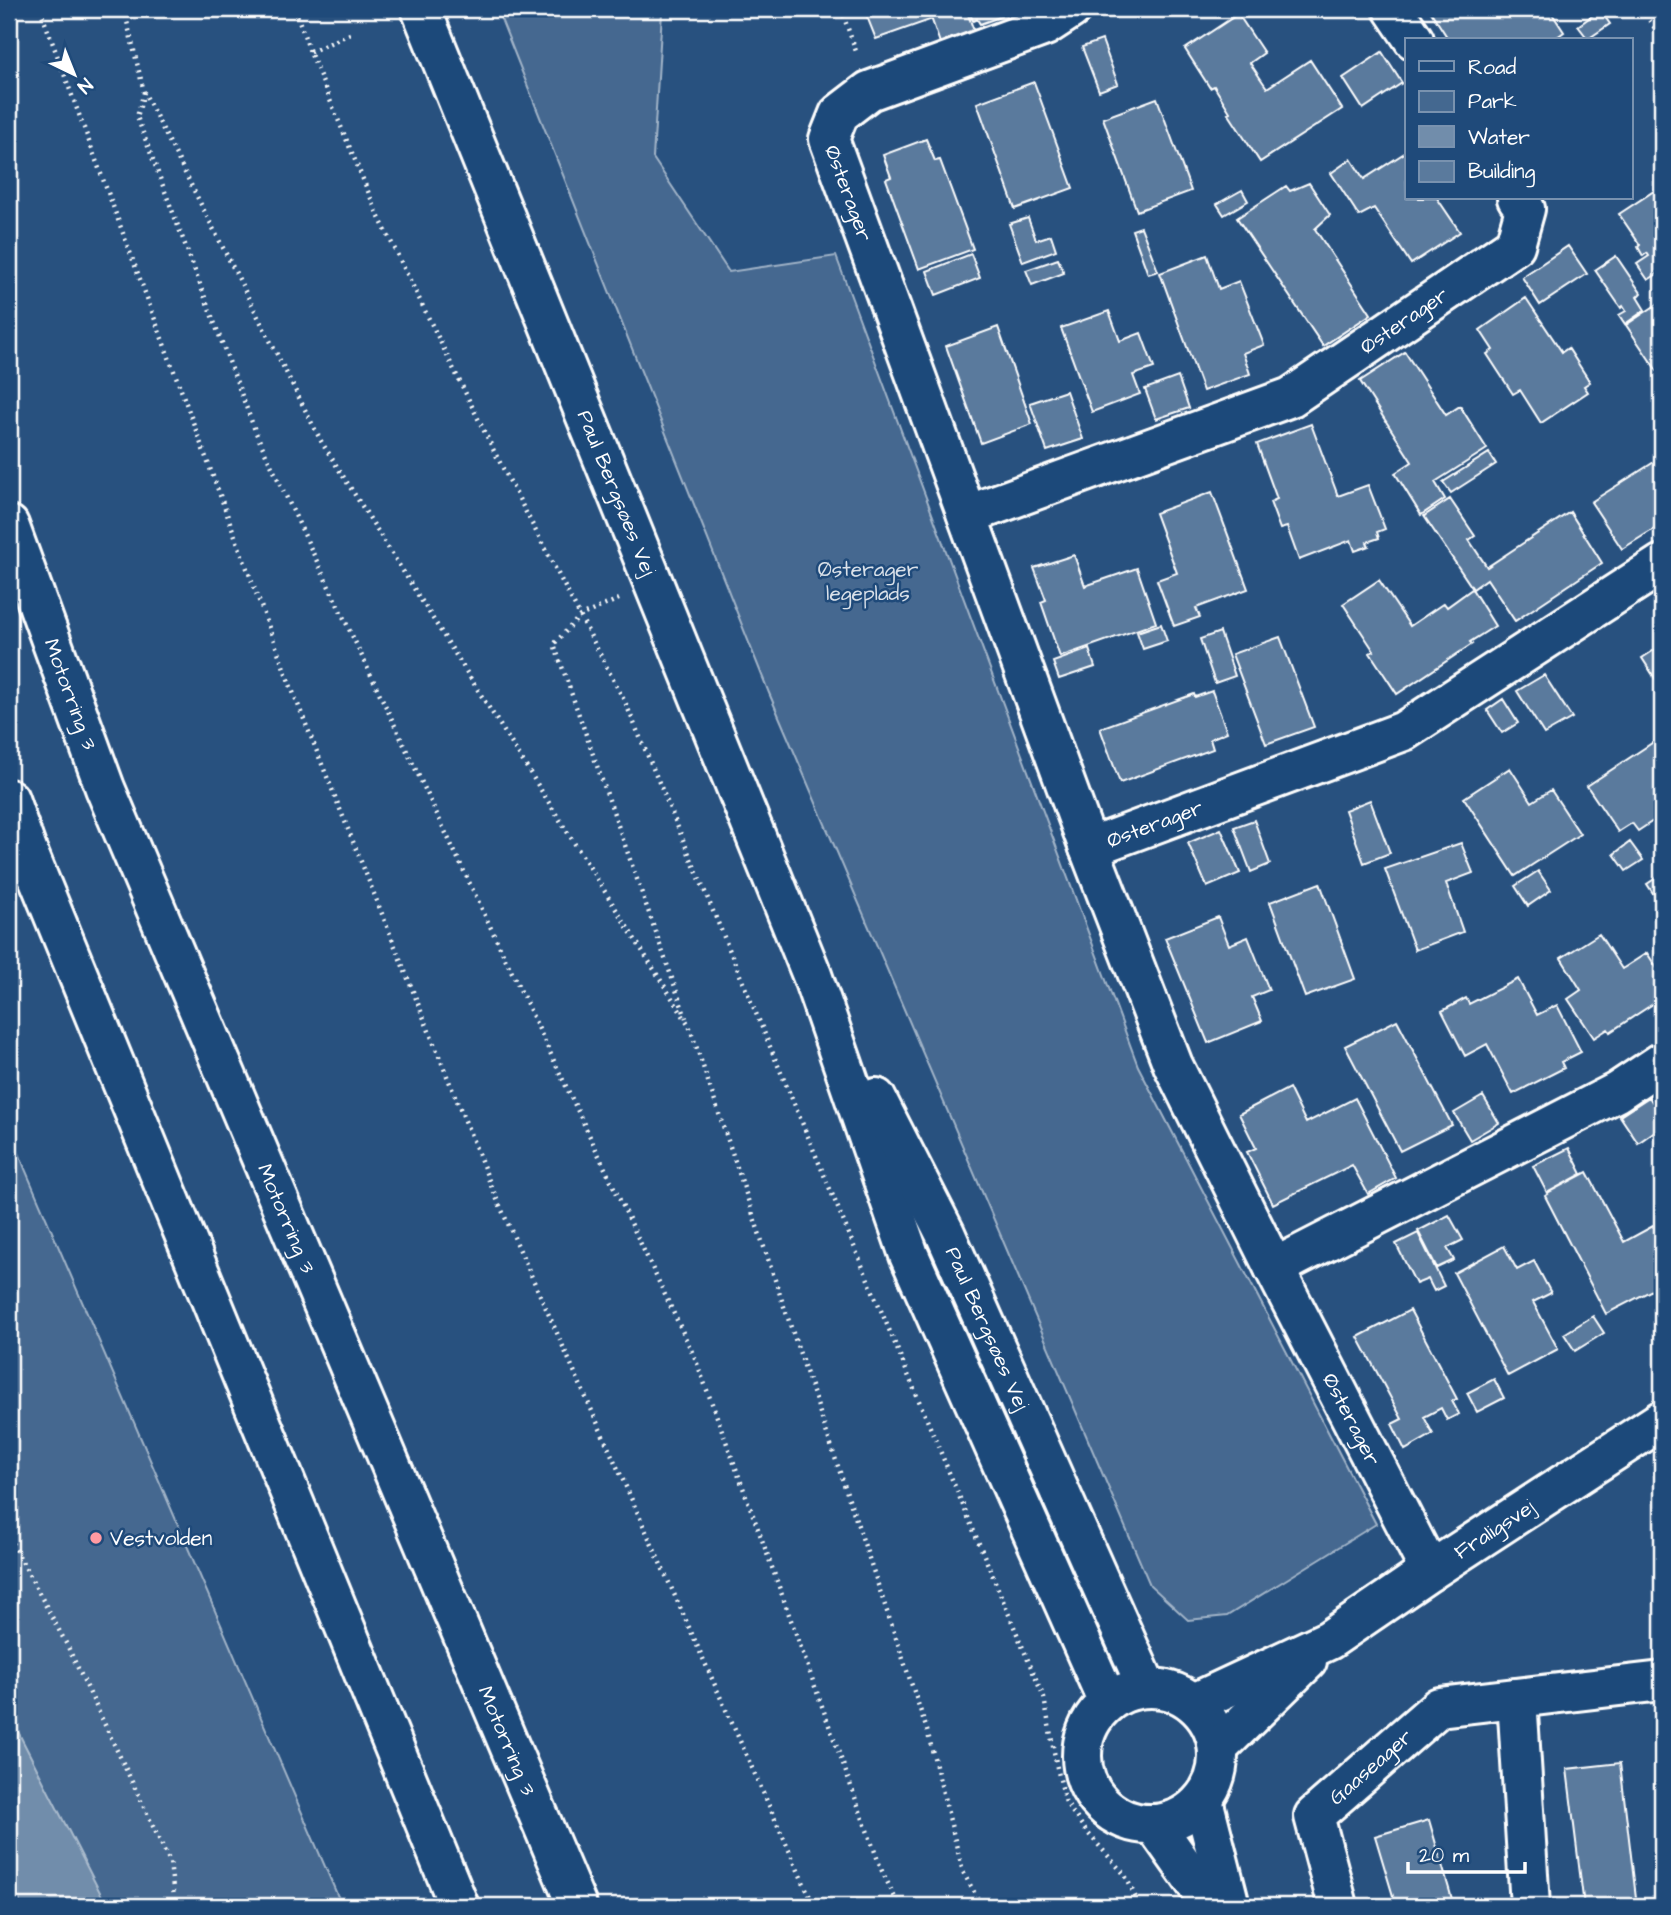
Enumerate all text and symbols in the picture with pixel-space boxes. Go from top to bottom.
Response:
north arrow [38,38,108,108]
legend [1405,38,1632,200]
text: Road [1468,53,1516,82]
text: N [71,71,98,99]
text: Park [1468,87,1517,116]
text: Water [1468,123,1530,152]
street label: Østerager [818,141,880,246]
text: Building [1468,157,1536,188]
street label: Østerager [1354,280,1454,361]
street label: Paul Bergsøes Vej [570,406,663,580]
park label: Østerager legeplads [818,555,919,610]
street label: Motorring 3 [37,634,104,754]
street label: Østerager [1102,792,1207,855]
street label: Motorring 3 [251,1159,323,1278]
street label: Paul Bergsøes Vej [938,1242,1036,1415]
street label: Østerager [1316,1368,1388,1471]
street label: Fraligsvej [1448,1492,1540,1566]
place label: Vestvolden [110,1524,212,1553]
marker: Vestvolden [88,1530,104,1546]
street label: Motorring 3 [471,1681,543,1800]
street label: Gaaseager [1322,1722,1419,1811]
scale bar [1408,1831,1526,1875]
text: 20 m [1419,1841,1470,1870]

